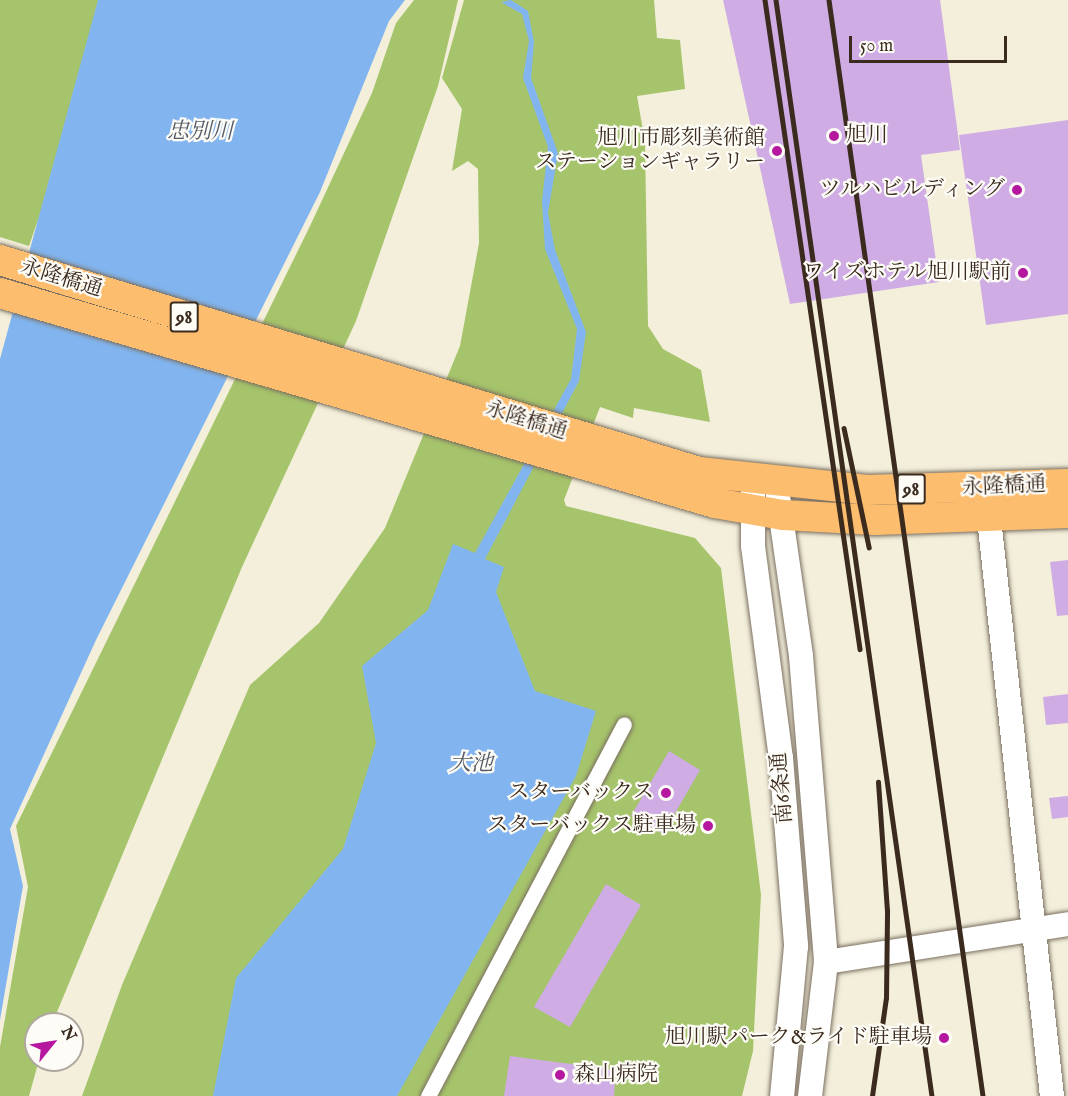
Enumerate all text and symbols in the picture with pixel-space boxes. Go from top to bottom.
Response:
scale bar [852,24,1010,62]
text: 50 m [860,35,893,58]
water label: 忠別川 [167,120,233,146]
place label: 旭川 [846,123,888,149]
place label: 旭川市彫刻美術館 ステーションギャラリー [534,126,765,176]
marker: 旭川 [827,129,841,143]
marker: 旭川市彫刻美術館 ステーションギャラリー [770,144,784,158]
place label: ツルハビルディング [816,177,1005,203]
marker: ツルハビルディング [1010,183,1024,197]
street label: 永隆橋通 [17,255,105,303]
place label: ワイズホテル旭川駅前 [801,260,1011,286]
marker: ワイズホテル旭川駅前 [1016,266,1030,280]
road number: 98 [169,300,199,334]
street label: 永隆橋通 [482,397,570,445]
road number: 98 [896,472,926,506]
street label: 永隆橋通 [961,472,1047,502]
street label: 南6条通 [767,751,799,825]
water label: 大池 [449,752,493,778]
place label: スターバックス [507,780,654,806]
marker: スターバックス [659,786,673,800]
place label: スターバックス駐車場 [486,813,696,839]
marker: スターバックス駐車場 [701,819,715,833]
north arrow [24,1012,84,1072]
text: N [56,1023,80,1045]
place label: 旭川駅パーク&ライド駐車場 [664,1025,932,1051]
marker: 旭川駅パーク&ライド駐車場 [937,1031,951,1045]
place label: 森山病院 [574,1062,658,1088]
marker: 森山病院 [551,1066,569,1084]

